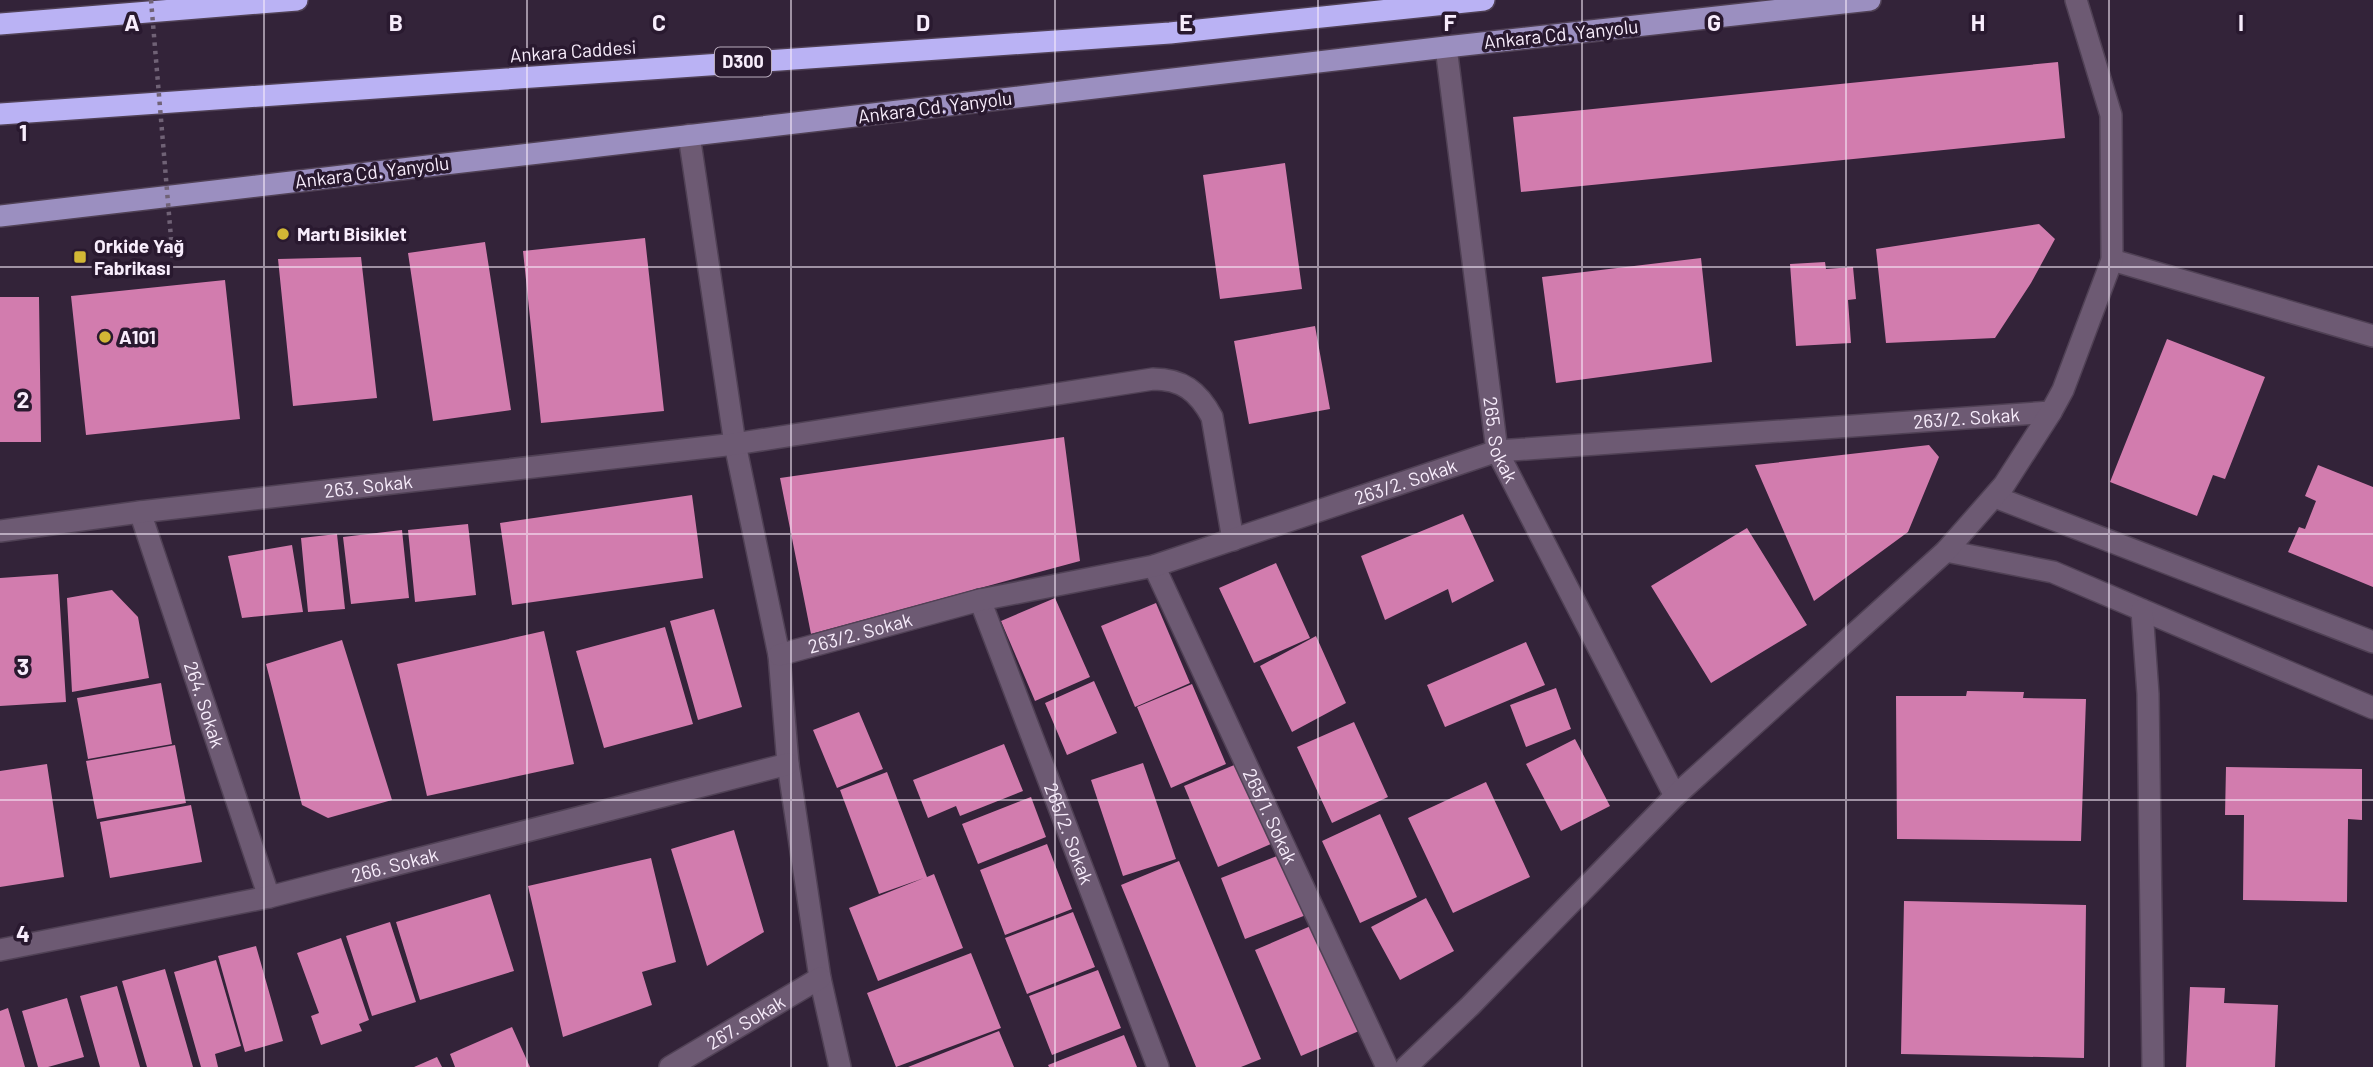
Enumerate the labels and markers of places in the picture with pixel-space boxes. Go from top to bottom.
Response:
place label: Martı Bisiklet [297,222,407,245]
marker: Martı Bisiklet [275,226,291,242]
place label: Orkide Yağ Fabrikası [94,234,184,279]
marker: Orkide Yağ Fabrikası [72,249,88,265]
place label: A101 [119,325,156,348]
marker: A101 [97,329,113,345]

